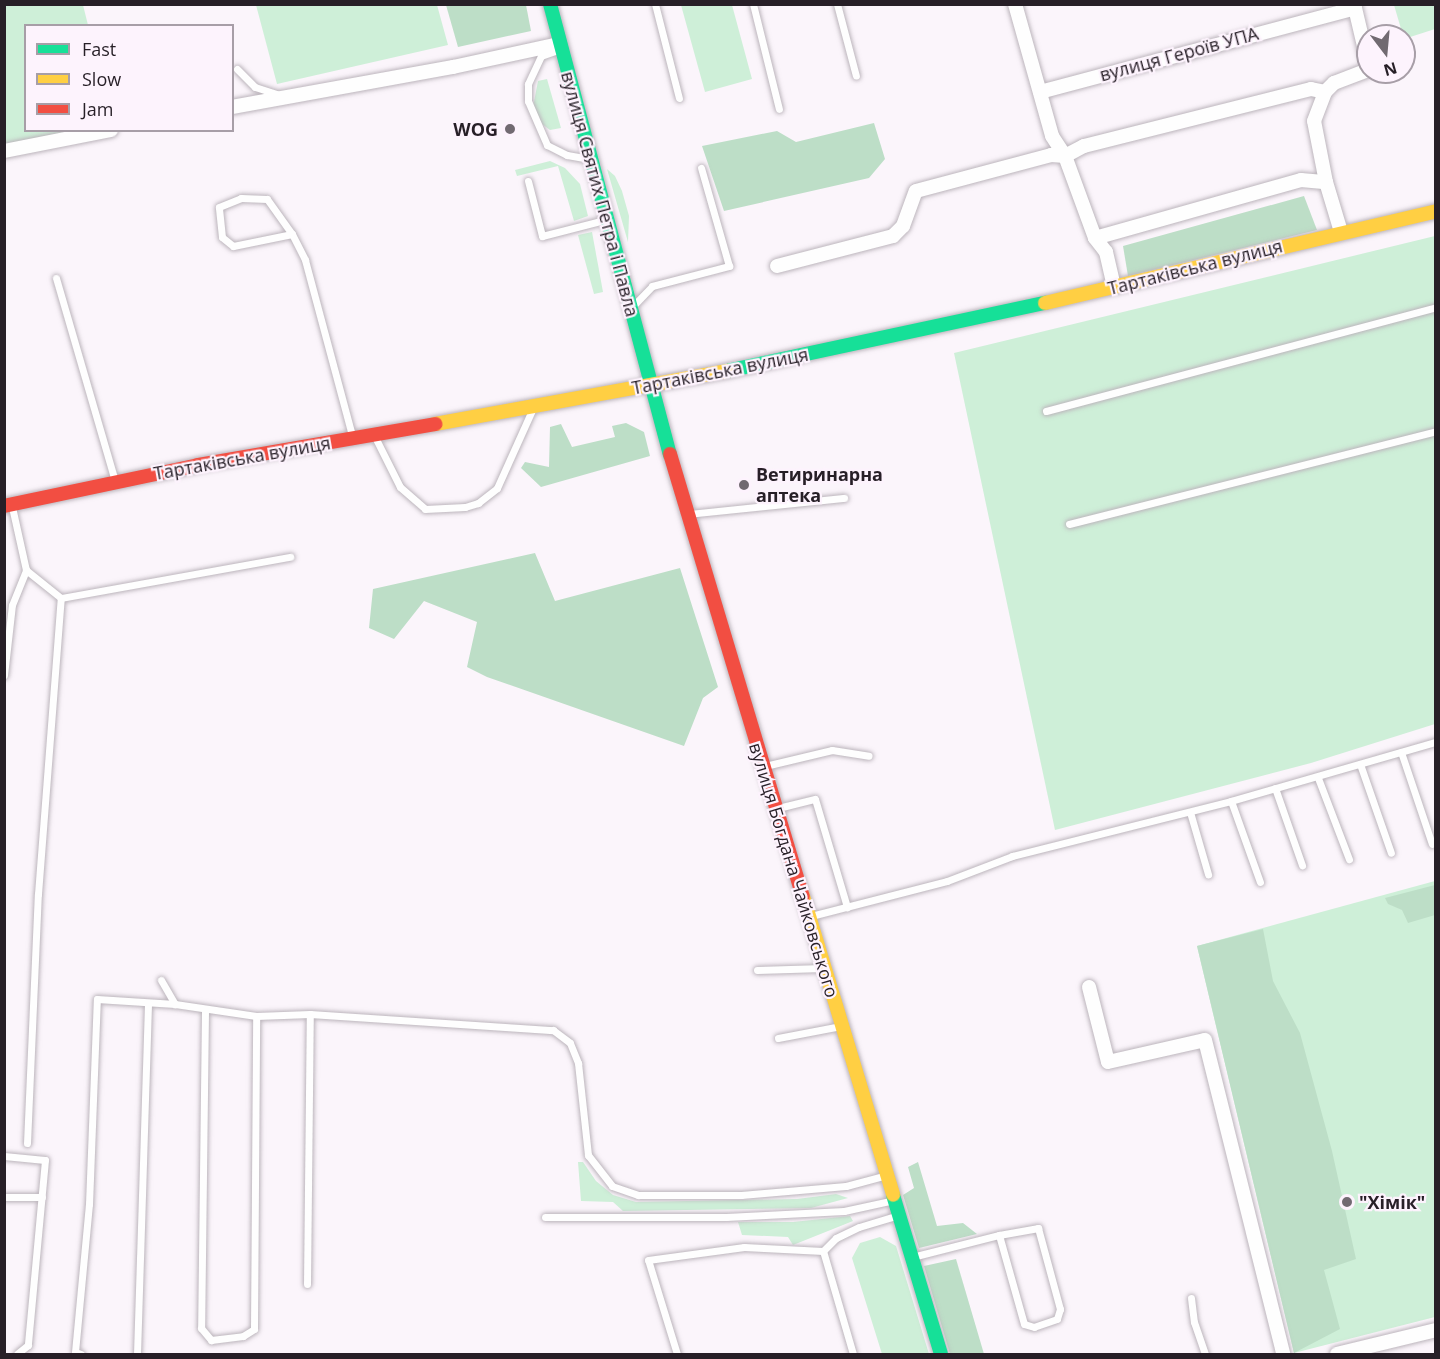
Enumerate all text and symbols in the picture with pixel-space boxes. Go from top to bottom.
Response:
street label: вулиця Героїв УПА [1097,22,1261,86]
legend [24,24,234,132]
north arrow [1356,24,1416,84]
text: Fast [82,37,116,61]
text: N [1381,57,1400,82]
text: Slow [82,67,121,91]
street label: вулиця Святих Петра і Павла [557,69,643,319]
text: Jam [82,97,114,121]
place label: WOG [453,118,498,140]
marker: WOG [503,122,517,136]
street label: Тартаківська вулиця [1105,235,1285,299]
street label: Тартаківська вулиця [630,343,810,399]
street label: Тартаківська вулиця [152,432,332,484]
place label: Ветиринарна аптека [756,464,883,506]
marker: Ветиринарна аптека [737,478,751,492]
street label: вулиця Богдана Чайковського [745,740,843,1000]
place label: "Хімік" [1359,1191,1425,1213]
marker: "Хімік" [1340,1195,1354,1209]

